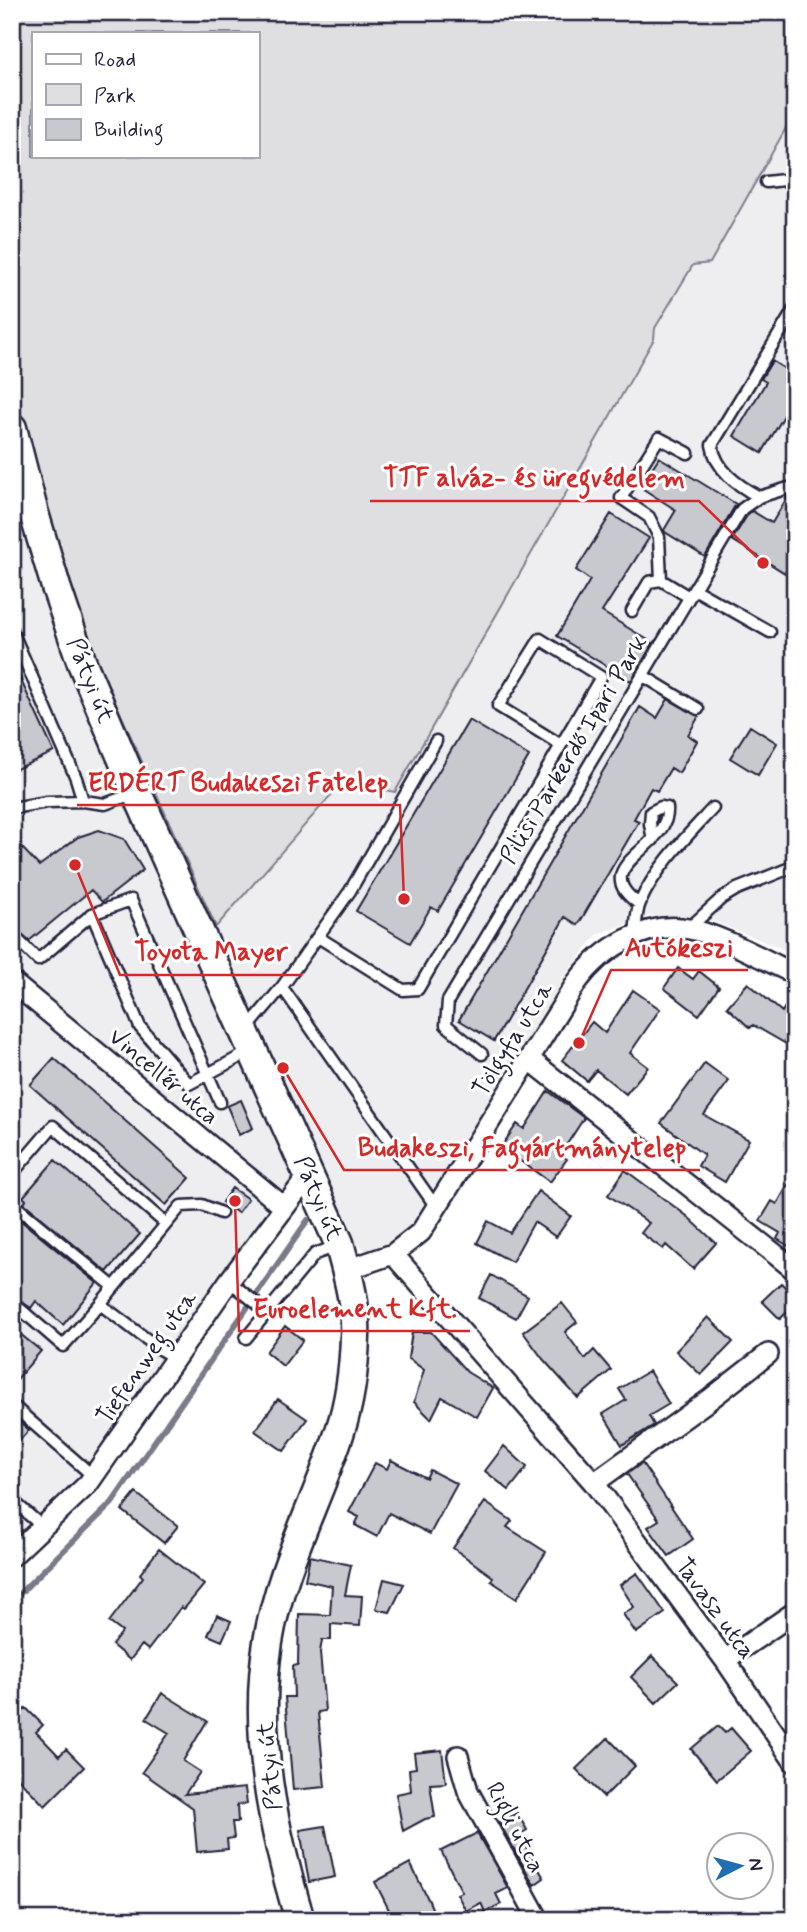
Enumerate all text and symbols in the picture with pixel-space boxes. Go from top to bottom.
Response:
legend [32,32,259,158]
text: Road [94,46,136,74]
text: Park [94,82,136,110]
text: Building [94,116,164,146]
callout: TTF alváz- és üregvédelem [370,454,699,501]
text: TTF alváz- és üregvédelem [383,462,685,499]
street label: Pilisi Parkerdő Ipari Park [494,630,655,870]
street label: Pátyi út [59,634,121,728]
callout: ERDÉRT Budakeszi Fatelep [77,758,400,805]
text: ERDÉRT Budakeszi Fatelep [88,765,388,801]
callout: Autókeszi [611,923,748,970]
callout: Toyota Mayer [120,928,302,975]
text: Autókeszi [625,932,733,966]
text: Toyota Mayer [134,936,288,970]
street label: Tölgyfa utca [466,976,564,1104]
street label: Vincellér utca [101,1022,225,1132]
callout: Budakeszi, Fagyártmánytelep [344,1123,700,1170]
text: Budakeszi, Fagyártmánytelep [358,1132,686,1169]
street label: Pátyi út [286,1152,349,1246]
callout: Euroelement Kft. [239,1284,470,1331]
street label: Tiefenweg utca [90,1285,207,1432]
text: Euroelement Kft. [253,1293,457,1327]
street label: Tavasz utca [668,1552,762,1666]
street label: Pátyi út [250,1720,291,1812]
street label: Rigli utca [475,1777,552,1880]
north arrow [706,1830,776,1900]
text: N [742,1857,769,1872]

